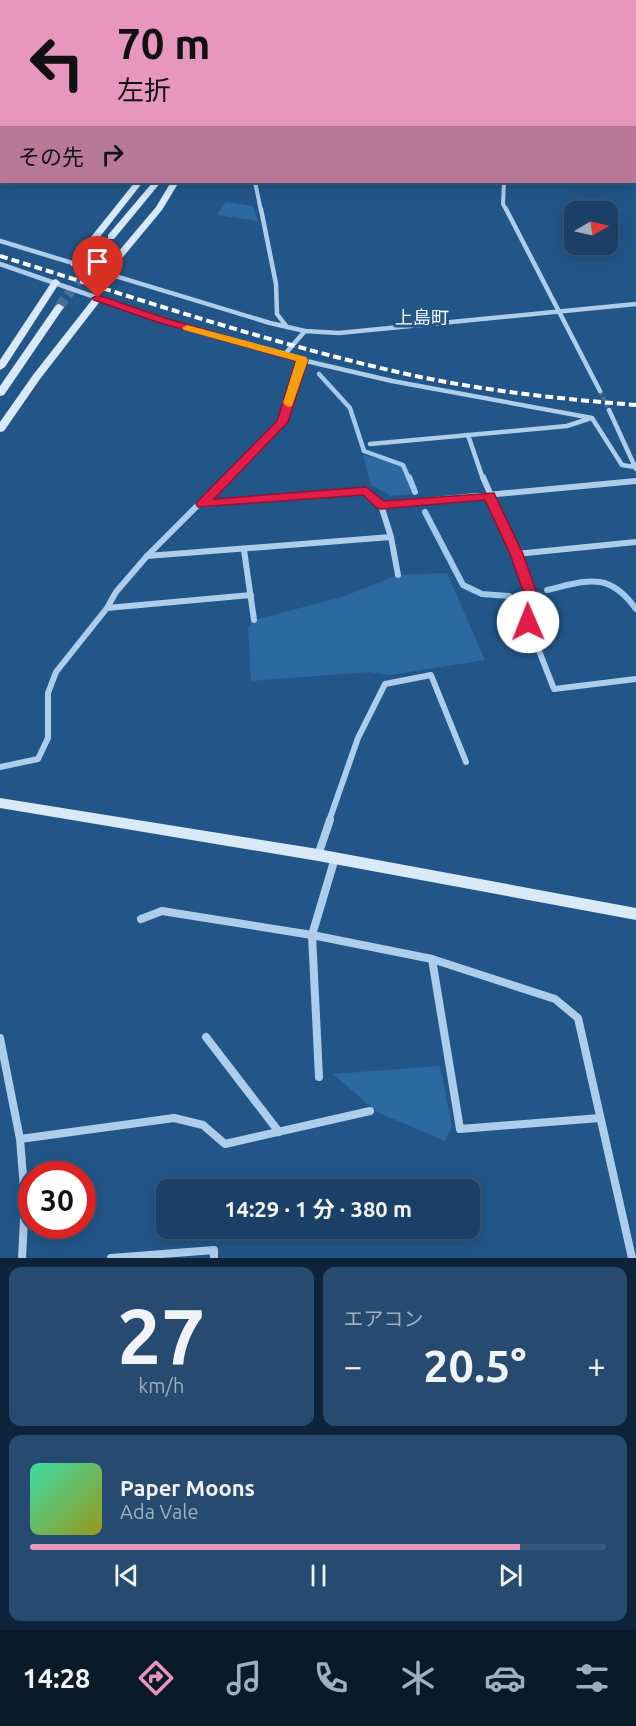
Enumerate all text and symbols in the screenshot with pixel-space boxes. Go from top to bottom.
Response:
text: 70 m [117,20,211,67]
icon: left [18,24,96,102]
text: 左折 [117,75,171,105]
icon: right [96,138,129,171]
text: その先 [18,144,84,169]
north arrow [564,201,618,255]
map controls [564,201,618,255]
pin [72,236,123,298]
icon: arrive [81,245,114,278]
district label: 上島町 [395,307,449,327]
position arrow [496,590,560,654]
speed limit sign: 30 [18,1161,96,1239]
text: 14:29 · 1 分 · 380 m [224,1196,412,1221]
text: 27 [117,1291,205,1379]
text: エアコン [344,1307,424,1330]
text: 20.5° [423,1340,526,1391]
text: − [344,1347,362,1384]
text: + [587,1347,606,1384]
text: km/h [138,1374,184,1397]
text: Paper Moons [120,1475,255,1500]
text: Ada Vale [120,1500,198,1523]
icon: previous [110,1559,143,1592]
icon: pause [302,1559,335,1592]
icon: next [494,1559,527,1592]
icon: directions [135,1657,177,1699]
icon: music [223,1657,265,1699]
icon: phone [310,1657,352,1699]
icon: climate [397,1657,439,1699]
icon: car [484,1657,526,1699]
icon: filters [571,1657,613,1699]
text: 14:28 [23,1663,90,1693]

